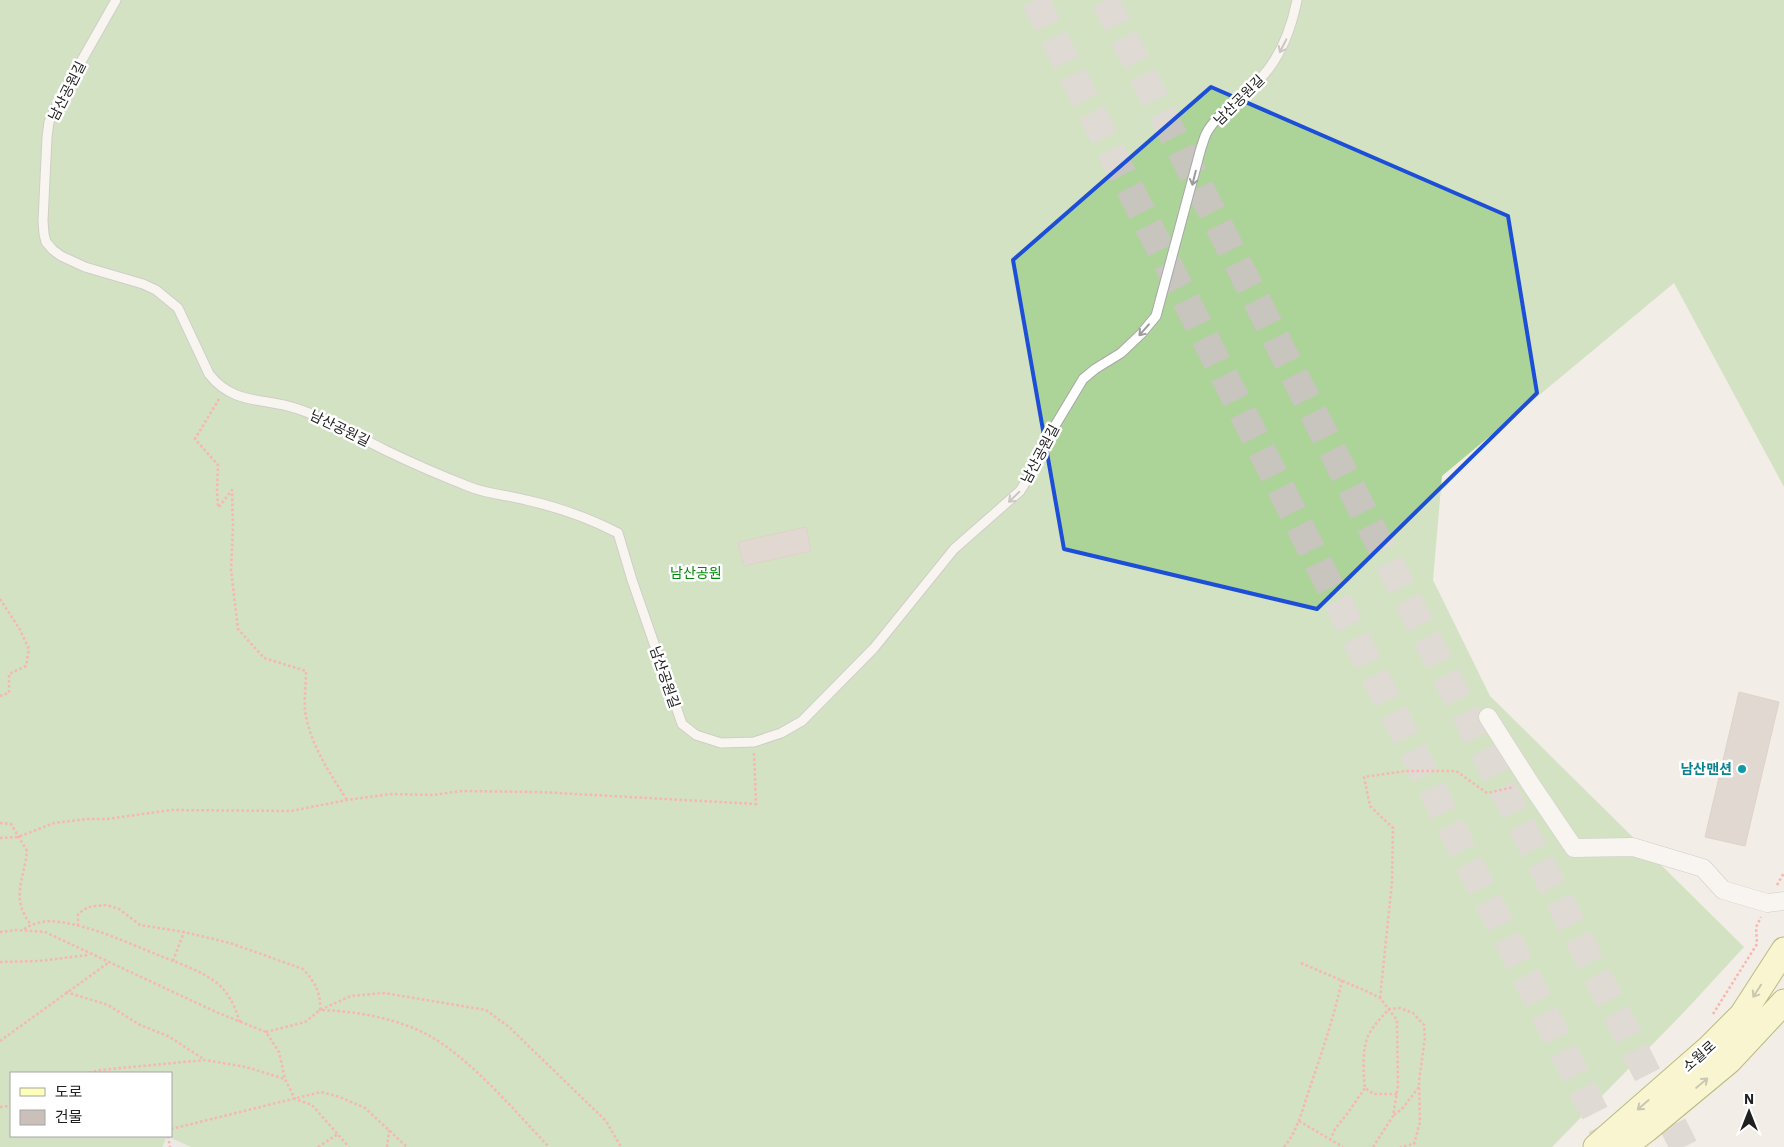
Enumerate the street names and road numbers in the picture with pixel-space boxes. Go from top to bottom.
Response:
street label: 남산공원길 [44,58,90,124]
street label: 남산공원길 [1210,71,1268,129]
street label: 남산공원길 [307,406,373,450]
street label: 남산공원길 [1017,421,1063,487]
street label: 남산공원길 [646,644,684,710]
street label: 소월로 [1679,1036,1719,1076]

